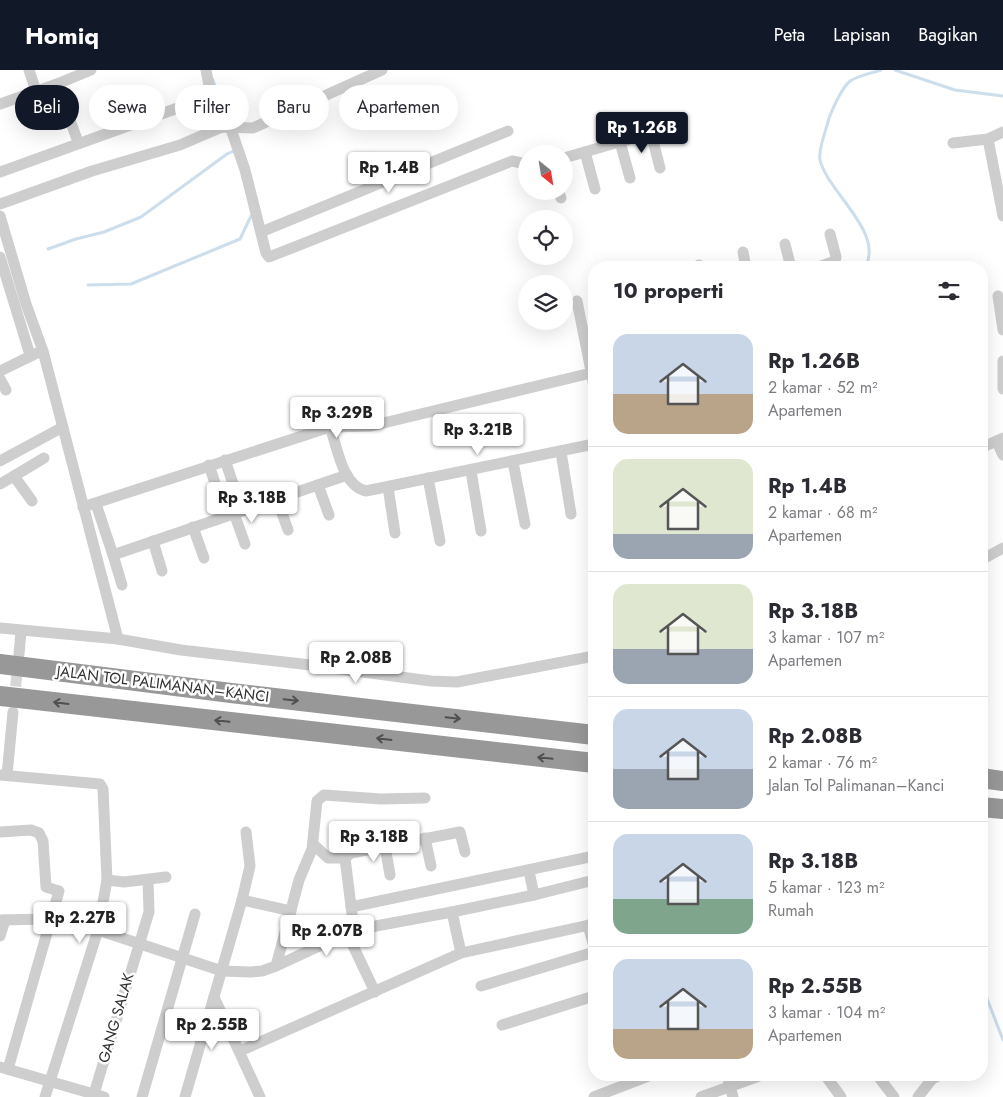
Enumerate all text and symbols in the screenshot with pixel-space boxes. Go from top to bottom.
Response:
text: Homiq [25,18,99,53]
text: Peta [774,22,805,48]
text: Lapisan [833,22,890,48]
text: Bagikan [918,22,978,48]
chip: Beli [15,85,79,130]
chip: Sewa [89,85,165,130]
chip: Filter [175,85,249,130]
chip: Baru [259,85,329,130]
chip: Apartemen [339,85,458,130]
pin: Rp 1.26B [590,112,694,154]
text: Rp 1.26B [607,116,677,139]
north arrow [518,145,572,200]
map controls [518,145,573,330]
pin: Rp 1.4B [343,152,435,194]
text: Rp 1.4B [359,156,419,179]
button: locate [518,210,573,265]
button: layers [518,275,573,330]
text: 10 properti [613,276,724,306]
icon: filters [935,277,963,305]
text: Rp 1.26B [768,346,860,376]
icon: home [653,354,713,414]
text: 2 kamar · 52 m² [768,376,878,399]
pin: Rp 3.29B [285,396,389,439]
text: Apartemen [768,399,842,422]
text: Rp 3.29B [301,401,373,424]
pin: Rp 3.21B [426,414,530,456]
text: Rp 3.21B [443,418,513,441]
text: Rp 1.4B [768,471,847,501]
icon: home [653,479,713,539]
pin: Rp 3.18B [200,482,304,524]
text: Rp 3.18B [218,486,286,509]
text: 2 kamar · 68 m² [768,501,877,524]
text: Apartemen [768,524,842,547]
text: Rp 3.18B [768,596,858,626]
icon: home [653,604,713,664]
text: 3 kamar · 107 m² [768,626,884,649]
pin: Rp 2.08B [304,642,408,684]
text: Rp 2.08B [320,646,392,669]
text: Apartemen [768,649,842,672]
street label: JALAN TOL PALIMANAN–KANCI [54,660,270,708]
one-way arrow [283,695,299,705]
one-way arrow [53,698,69,708]
one-way arrow [445,713,461,723]
one-way arrow [215,716,231,726]
text: Rp 2.08B [768,721,862,751]
icon: home [653,729,713,789]
one-way arrow [376,734,392,744]
text: 2 kamar · 76 m² [768,751,877,774]
one-way arrow [538,753,554,763]
text: Jalan Tol Palimanan–Kanci [768,774,944,797]
pin: Rp 3.18B [322,820,426,863]
text: Rp 3.18B [340,825,408,848]
text: Rp 3.18B [768,846,858,876]
icon: home [653,854,713,914]
text: 5 kamar · 123 m² [768,876,884,899]
text: Rumah [768,899,814,922]
pin: Rp 2.27B [28,902,132,944]
text: Rp 2.27B [44,906,116,929]
pin: Rp 2.07B [275,914,379,957]
text: Rp 2.07B [291,919,363,942]
street label: GANG SALAK [93,970,139,1066]
text: Rp 2.55B [768,971,862,1001]
icon: home [653,979,713,1039]
text: 3 kamar · 104 m² [768,1001,885,1024]
pin: Rp 2.55B [160,1008,264,1051]
text: Rp 2.55B [176,1013,248,1036]
text: Apartemen [768,1024,842,1047]

